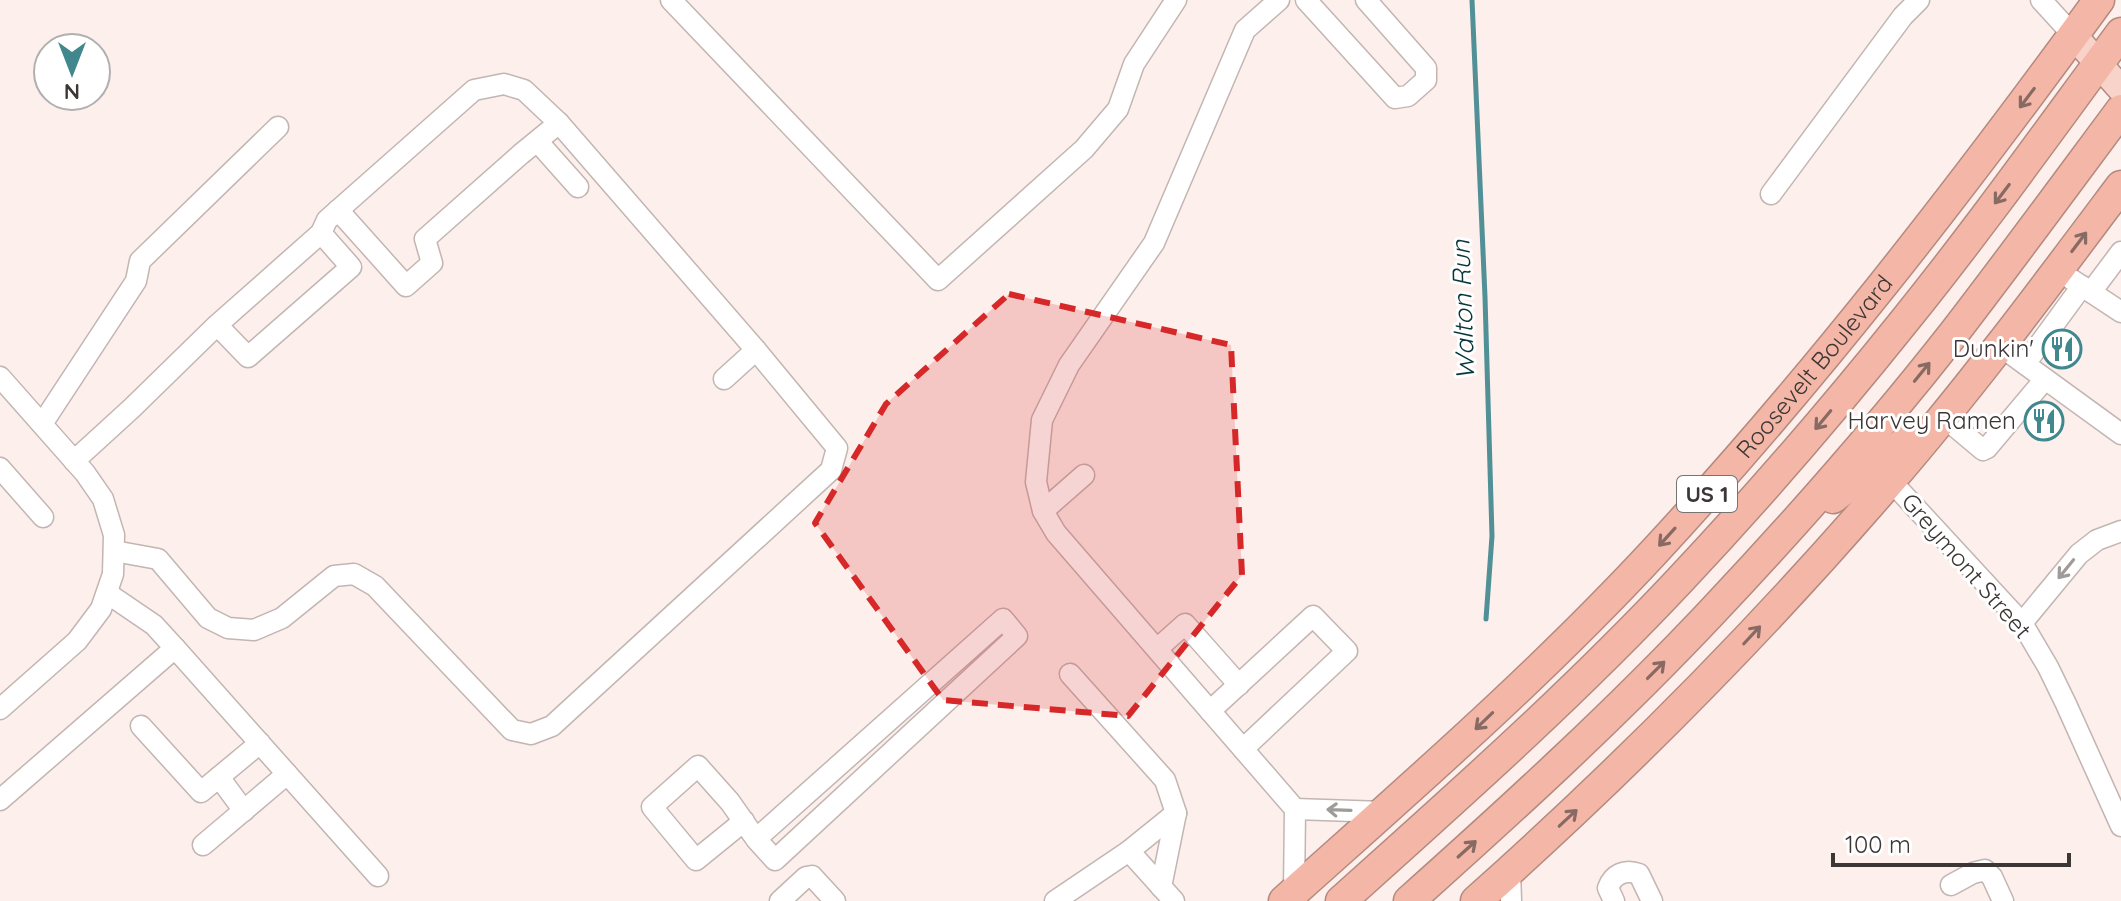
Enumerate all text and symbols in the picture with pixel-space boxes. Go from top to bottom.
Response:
north arrow [32,32,112,112]
text: N [64,78,80,106]
one-way arrow [2018,87,2035,108]
one-way arrow [1994,183,2011,204]
one-way arrow [2071,231,2088,253]
water label: Walton Run [1444,239,1481,381]
street label: Roosevelt Boulevard [1729,269,1899,464]
restaurant icon: Dunkin' [2041,328,2083,370]
place label: Dunkin' [1953,333,2034,363]
one-way arrow [1913,362,1931,382]
restaurant icon: Harvey Ramen [2023,400,2065,442]
place label: Harvey Ramen [1847,405,2016,435]
one-way arrow [1814,409,1832,429]
road number: US 1 [1677,476,1737,512]
street label: Greymont Street [1895,486,2038,644]
one-way arrow [1659,527,1677,547]
one-way arrow [2057,559,2075,580]
one-way arrow [1742,625,1760,645]
one-way arrow [1646,661,1665,680]
one-way arrow [1474,711,1494,730]
one-way arrow [1326,803,1353,818]
one-way arrow [1557,809,1577,828]
scale bar [1833,817,2069,867]
text: 100 m [1845,829,1911,859]
one-way arrow [1457,840,1477,858]

